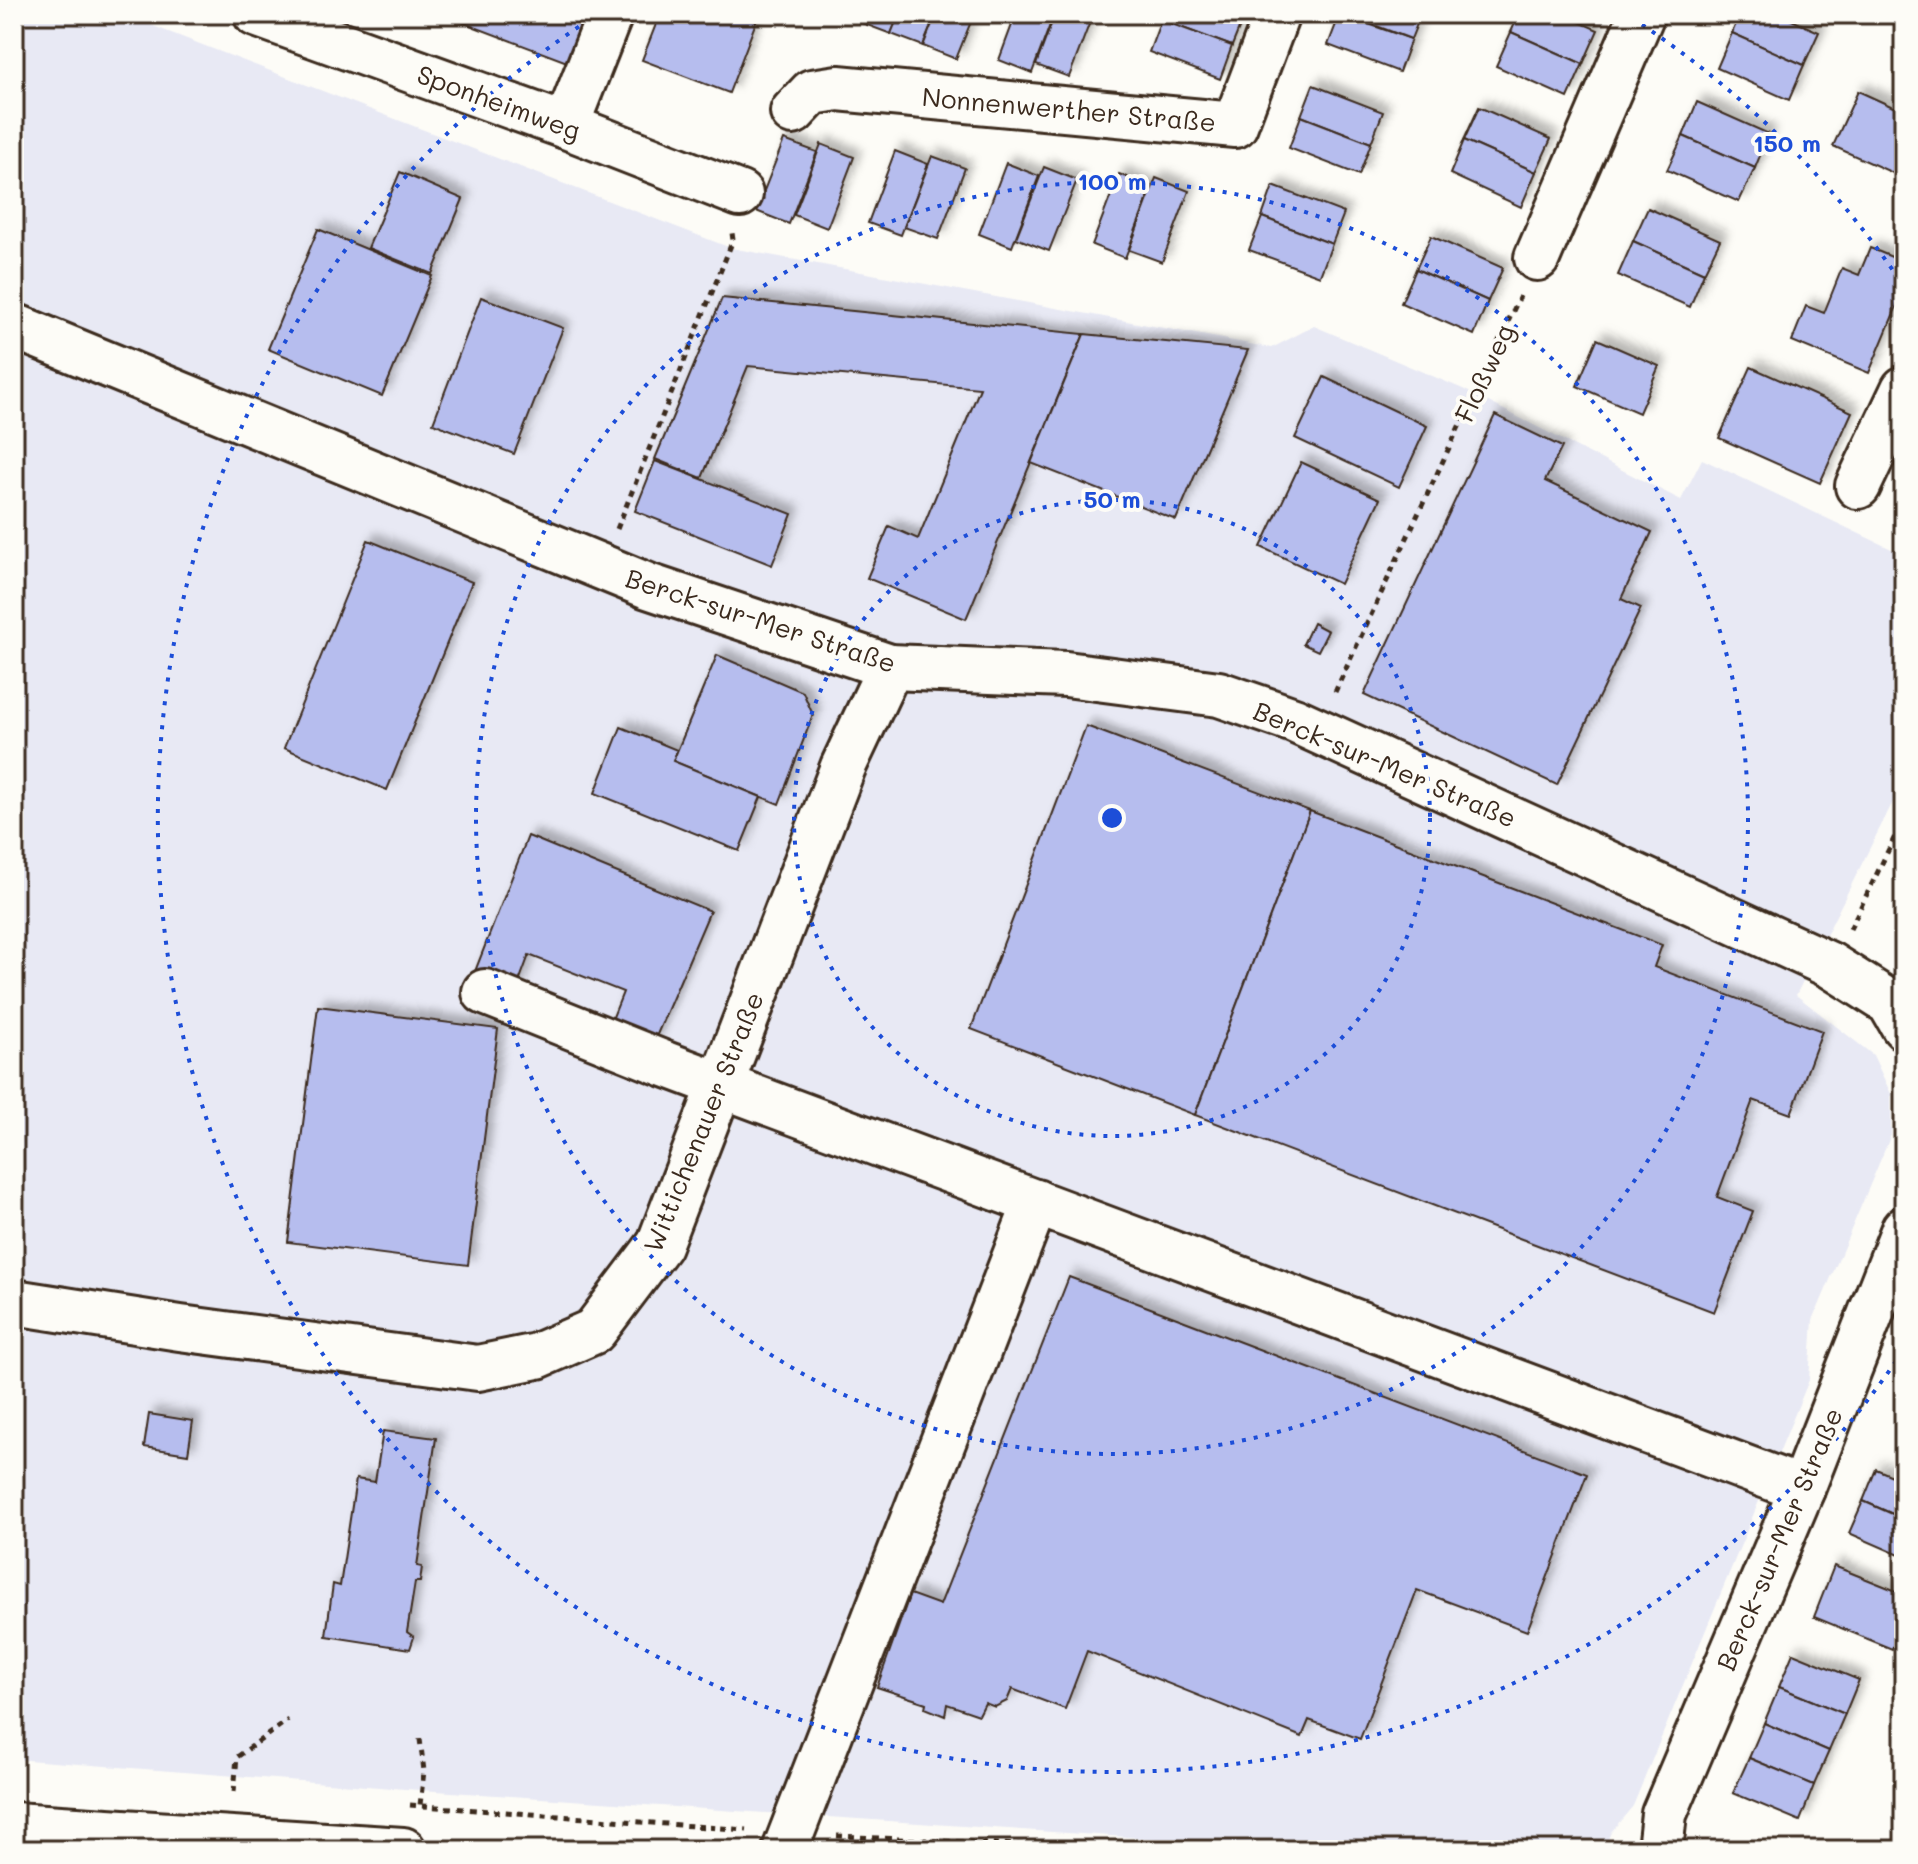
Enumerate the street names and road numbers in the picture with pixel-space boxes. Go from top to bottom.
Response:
street label: Sponheimweg [413,57,585,147]
street label: Nonnenwerther Straße [921,79,1217,139]
street label: Floßweg [1447,319,1521,427]
street label: Berck-sur-Mer Straße [621,560,901,680]
street label: Berck-sur-Mer Straße [1248,693,1522,835]
street label: Wittichenauer Straße [635,987,771,1257]
street label: Berck-sur-Mer Straße [1708,1402,1850,1676]

